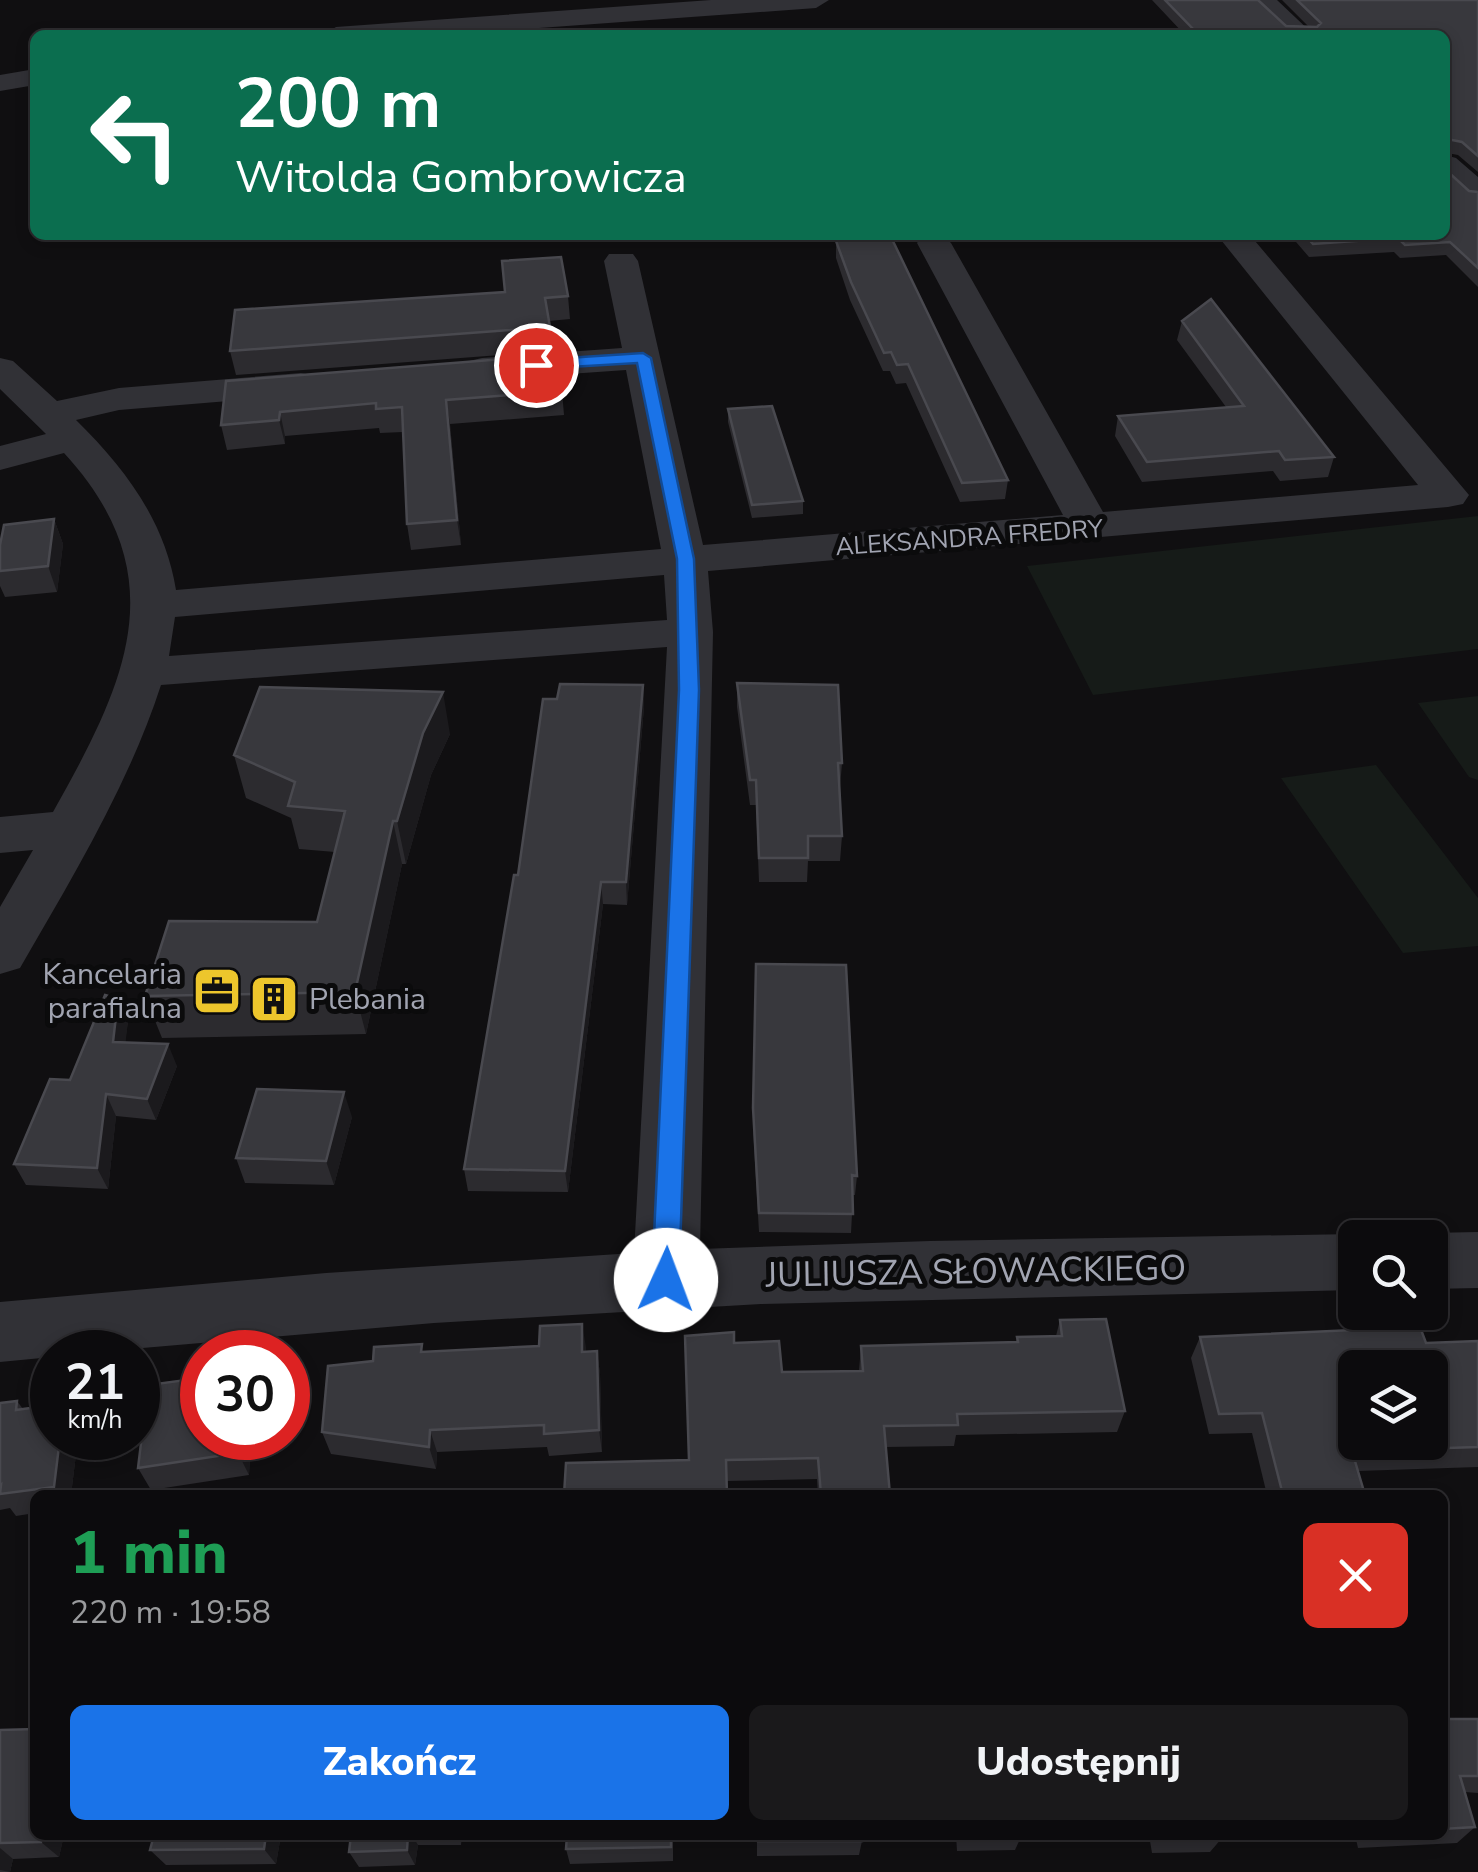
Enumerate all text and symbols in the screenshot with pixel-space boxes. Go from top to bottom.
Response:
text: 200 m [235,56,441,152]
icon: left [70,70,200,200]
text: Witolda Gombrowicza [235,147,687,208]
pin [494,323,579,408]
icon: arrive [509,338,564,393]
street label: ALEKSANDRA FREDRY [834,512,1105,564]
place label: Kancelaria parafialna [42,954,182,1029]
office icon: Kancelaria parafialna [191,965,243,1017]
building icon: Plebania [248,973,300,1025]
place label: Plebania [309,979,426,1020]
map controls [1338,1220,1448,1460]
button: search [1338,1220,1448,1330]
position arrow [614,1228,718,1332]
street label: JULIUSZA SŁOWACKIEGO [764,1244,1187,1299]
speed limit sign: 30 [180,1330,310,1460]
text: 21 [65,1348,125,1417]
button: layers [1338,1350,1448,1460]
text: km/h [67,1403,123,1437]
text: 1 min [70,1512,228,1594]
button: close [1303,1523,1408,1628]
text: 220 m · 19:58 [70,1591,271,1634]
button: Zakończ [70,1705,729,1820]
button: Udostępnij [749,1705,1408,1820]

